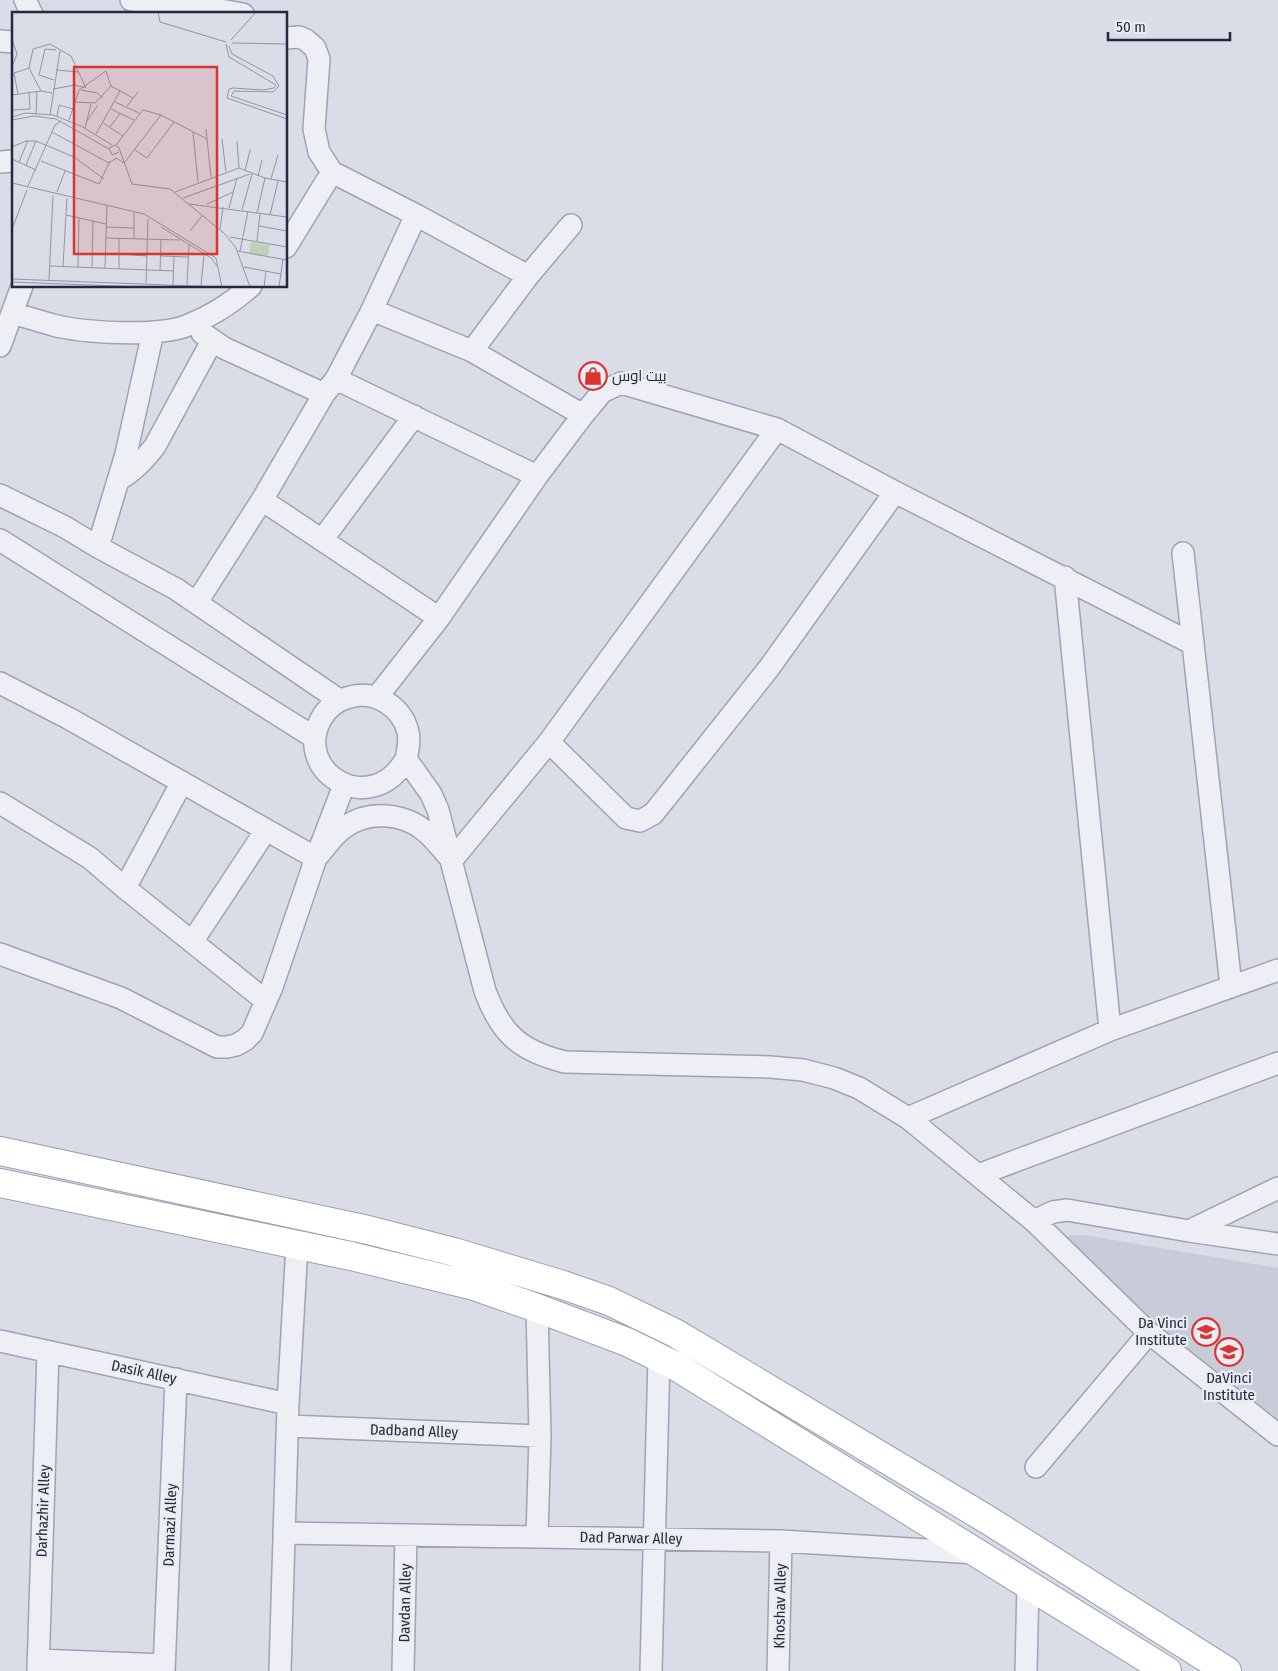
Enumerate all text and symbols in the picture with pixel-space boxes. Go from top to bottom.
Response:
scale bar [1108,10,1230,42]
inset map [12,12,288,288]
text: 50 m [1116,18,1146,36]
shop icon: بيت اوس [578,361,608,391]
place label: بيت اوس [612,367,667,386]
place label: Da Vinci Institute [1135,1314,1187,1349]
school or university icon: Da Vinci Institute [1191,1317,1221,1347]
school or university icon: DaVinci Institute [1214,1337,1244,1367]
street label: Dasik Alley [110,1356,179,1388]
place label: DaVinci Institute [1203,1369,1255,1404]
street label: Dadband Alley [370,1420,459,1442]
street label: Darhazhir Alley [32,1464,54,1558]
street label: Darmazi Alley [160,1483,180,1567]
street label: Dad Parwar Alley [580,1528,683,1548]
street label: Davdan Alley [395,1563,415,1643]
street label: Khoshav Alley [770,1563,790,1649]

